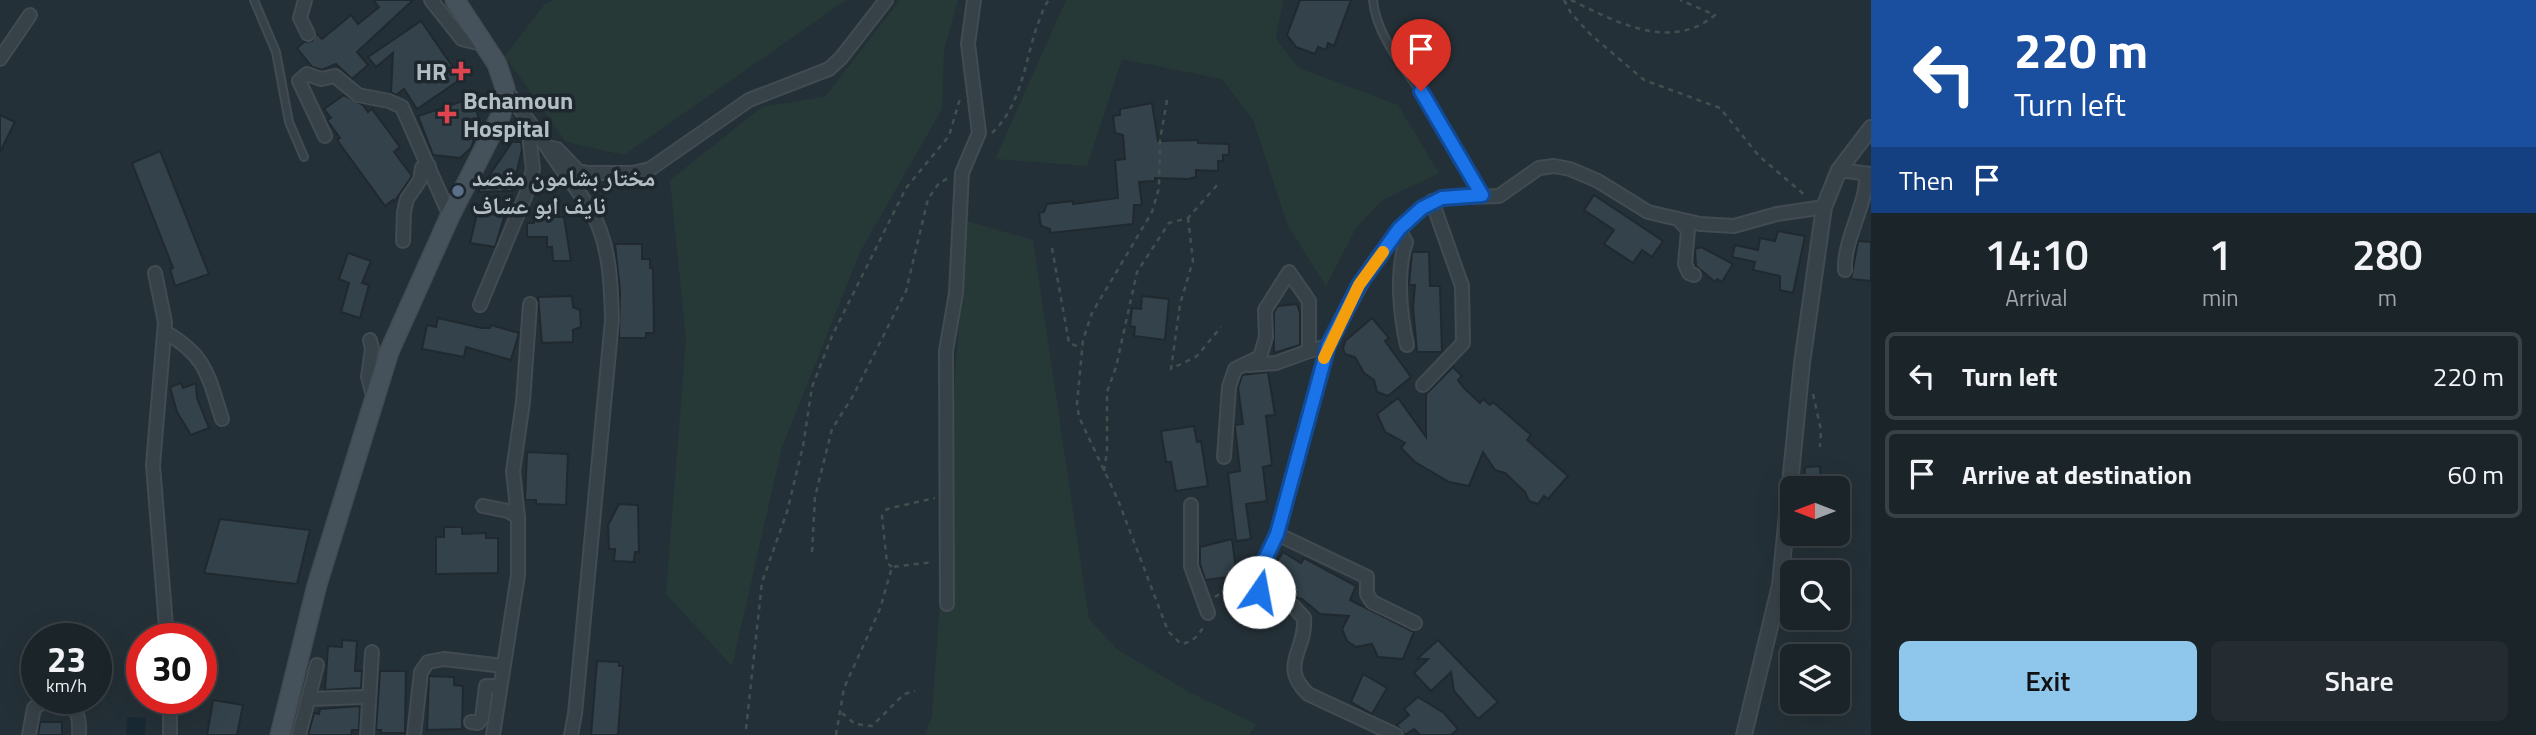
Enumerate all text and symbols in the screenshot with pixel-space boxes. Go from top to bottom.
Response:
text: 220 m [2014,12,2148,87]
pin [1391,19,1451,91]
icon: left [1899,28,1990,119]
icon: arrive [1402,30,1440,68]
place label: HR [416,53,447,89]
marker: HR [453,63,469,79]
text: Turn left [2014,80,2126,128]
place label: Bchamoun Hospital [463,82,573,146]
marker: Bchamoun Hospital [437,104,457,124]
place label: مختار بشامون مقصد نايف ابو عسّاف [472,159,655,223]
text: Then [1899,161,1954,200]
icon: arrive [1968,161,2006,199]
marker: مختار بشامون مقصد نايف ابو عسّاف [450,183,466,199]
text: 14:10 [1984,222,2089,286]
text: 1 [2209,222,2232,286]
text: 280 [2352,222,2423,286]
text: Arrival [2005,280,2068,315]
text: min [2202,280,2239,315]
text: m [2378,280,2397,315]
icon: left [1903,357,1941,395]
text: Turn left [1962,357,2057,396]
text: 220 m [2433,357,2504,396]
icon: arrive [1903,455,1941,493]
text: Arrive at destination [1962,455,2192,494]
text: 60 m [2447,455,2504,494]
north arrow [1780,476,1850,546]
map controls [1780,476,1850,714]
position arrow [1222,555,1296,629]
button: search [1780,560,1850,630]
speed limit sign: 30 [126,623,217,714]
text: 23 [47,632,86,686]
button: Exit [1899,641,2197,721]
button: Share [2211,641,2508,721]
button: layers [1780,644,1850,714]
text: km/h [46,672,87,699]

